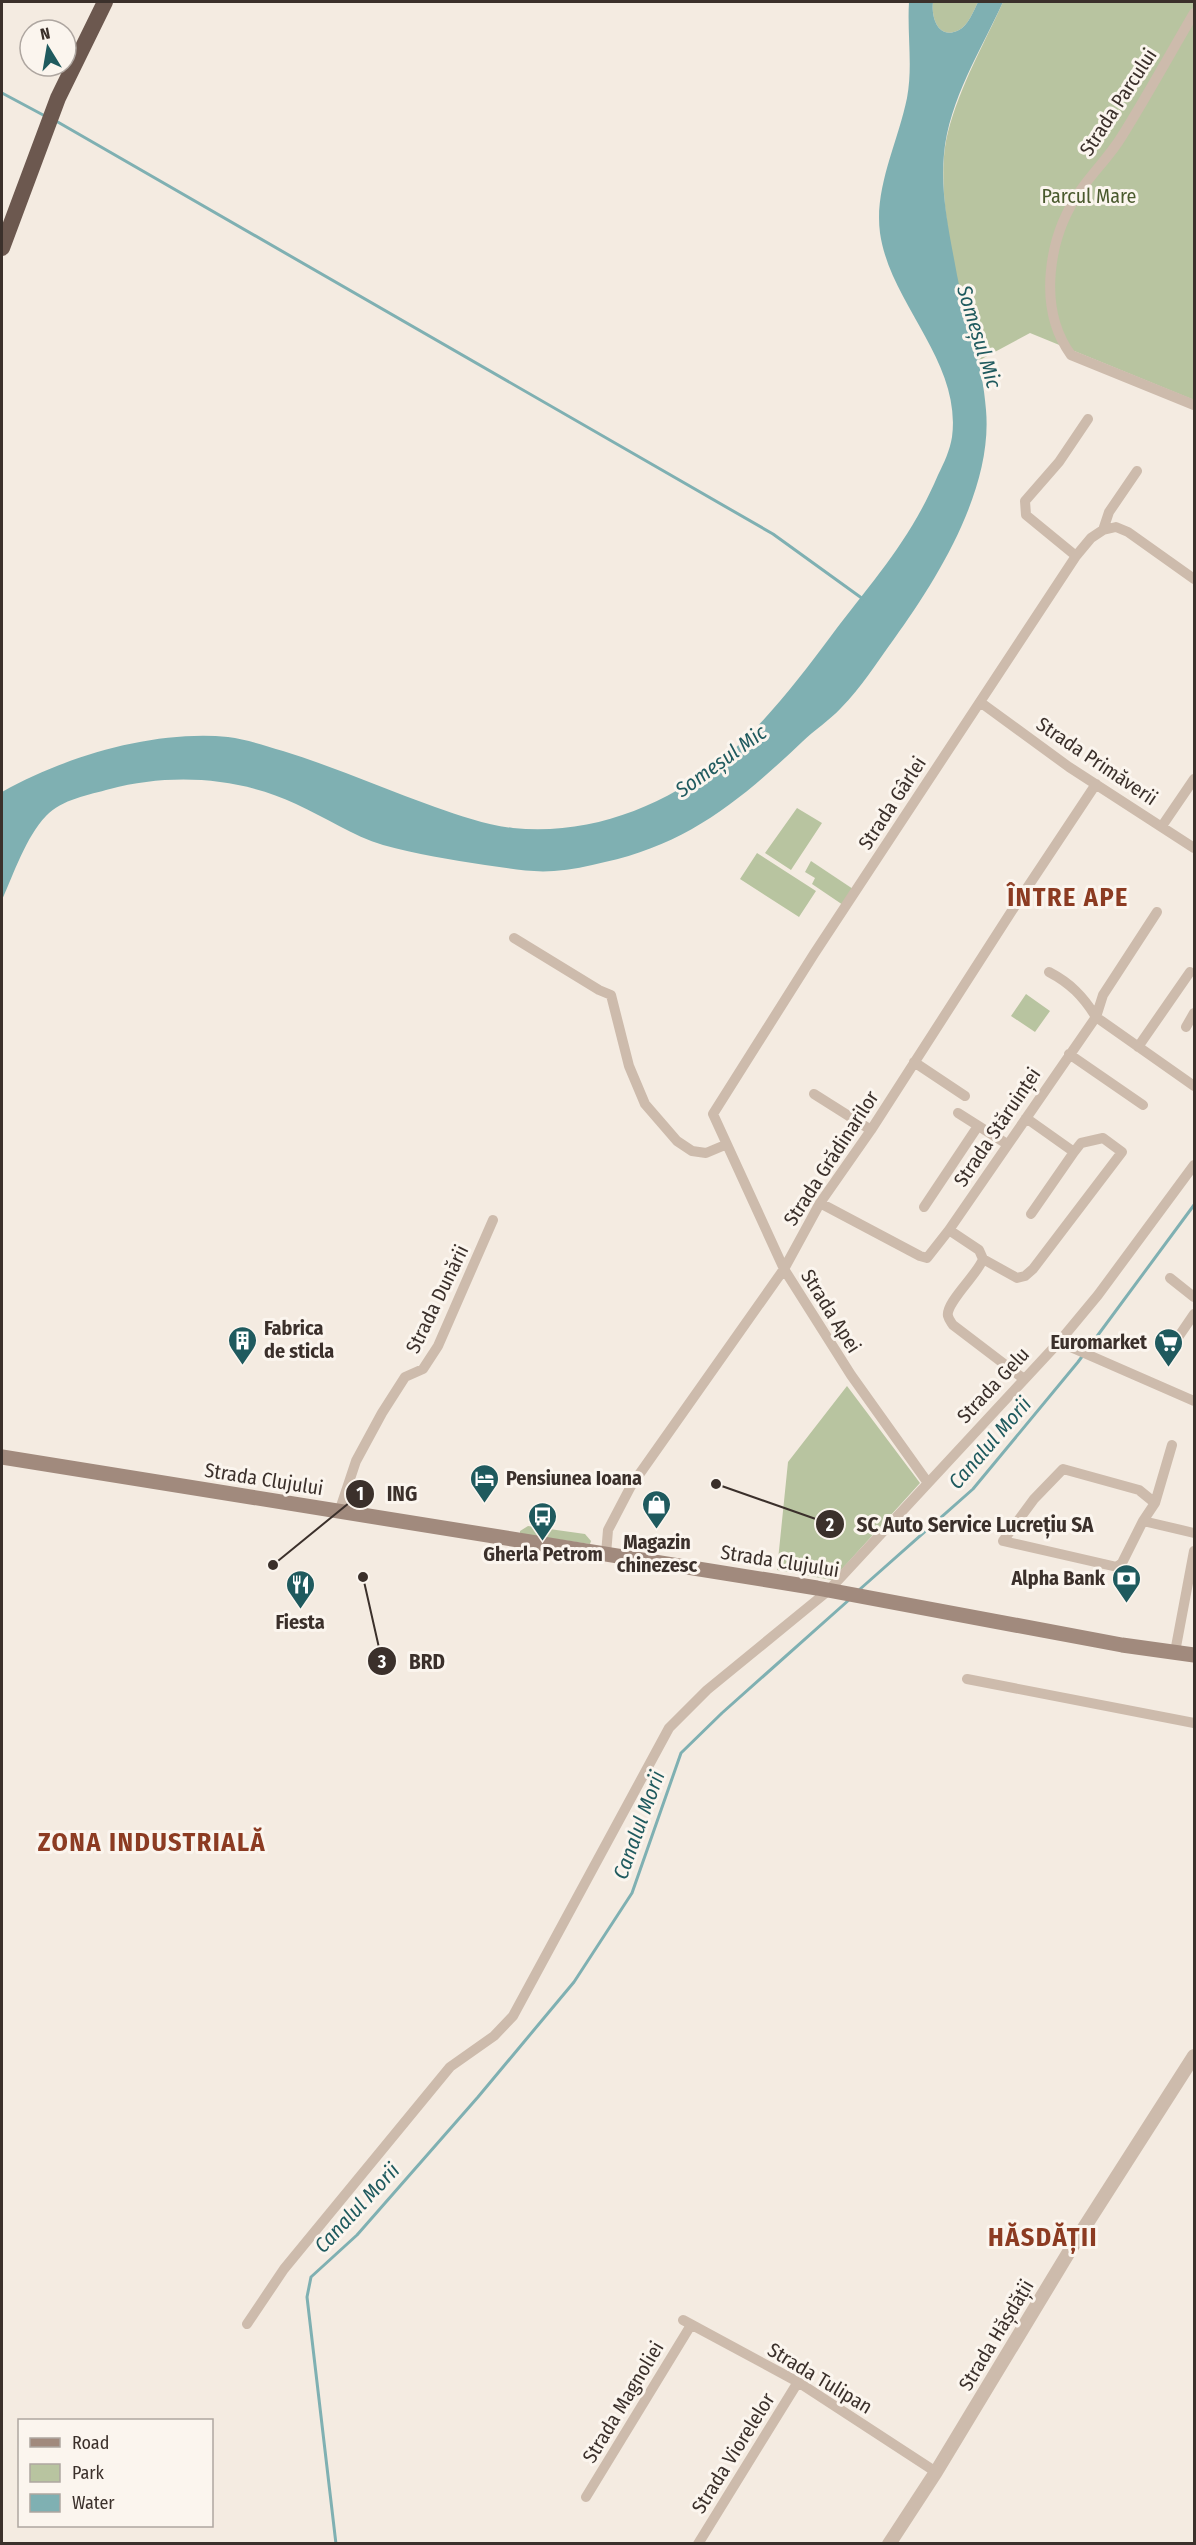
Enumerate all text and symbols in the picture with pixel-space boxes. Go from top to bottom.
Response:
north arrow [18,18,78,78]
text: N [39,24,52,44]
street label: Strada Parcului [1074,44,1162,160]
park label: Parcul Mare [1042,184,1136,208]
water label: Someșul Mic [951,281,1007,393]
street label: Strada Primăverii [1032,712,1162,810]
water label: Someșul Mic [669,719,773,803]
street label: Strada Gârlei [853,752,931,854]
district label: ÎNTRE APE [1005,882,1129,913]
street label: Strada Stăruinței [948,1063,1046,1192]
street label: Strada Grădinarilor [778,1086,884,1230]
street label: Strada Dunării [400,1241,474,1357]
street label: Strada Apei [796,1265,866,1357]
place label: Fabrica de sticla [264,1316,334,1363]
building icon: Fabrica de sticla [227,1324,259,1366]
supermarket icon: Euromarket [1152,1326,1184,1368]
place label: Euromarket [1050,1330,1148,1354]
street label: Strada Gelu [952,1342,1034,1428]
water label: Canalul Morii [943,1391,1037,1494]
street label: Strada Clujului [203,1458,325,1500]
hotel icon: Pensiunea Ioana [469,1462,501,1504]
place label: Pensiunea Ioana [506,1466,642,1490]
callout: ING [345,1475,429,1514]
text: ING [387,1481,417,1507]
text: 1 [356,1483,364,1505]
shop icon: Magazin chinezesc [641,1488,673,1530]
bus stop icon: Gherla Petrom [527,1500,559,1542]
callout: SC Auto Service Lucrețiu SA [815,1505,1106,1544]
text: SC Auto Service Lucrețiu SA [856,1512,1094,1539]
text: 2 [825,1514,834,1536]
place label: Magazin chinezesc [617,1530,698,1577]
street label: Strada Clujului [719,1540,841,1582]
place label: Gherla Petrom [483,1542,603,1566]
bank icon: Alpha Bank [1110,1562,1142,1604]
place label: Alpha Bank [1010,1566,1106,1590]
restaurant icon: Fiesta [284,1568,316,1610]
place label: Fiesta [275,1610,325,1634]
callout: BRD [367,1642,457,1681]
text: BRD [409,1649,445,1675]
text: 3 [377,1651,387,1673]
water label: Canalul Morii [607,1767,671,1883]
district label: ZONA INDUSTRIALĂ [38,1827,266,1858]
water label: Canalul Morii [309,2157,406,2258]
district label: HĂSDĂȚII [988,2222,1098,2254]
street label: Strada Hășdății [953,2275,1039,2395]
street label: Strada Magnoliei [577,2337,669,2467]
street label: Strada Tulipan [763,2337,877,2419]
street label: Strada Viorelelor [686,2388,780,2518]
legend [18,2419,213,2527]
text: Road [72,2432,109,2454]
text: Park [72,2462,105,2484]
text: Water [72,2492,115,2514]

